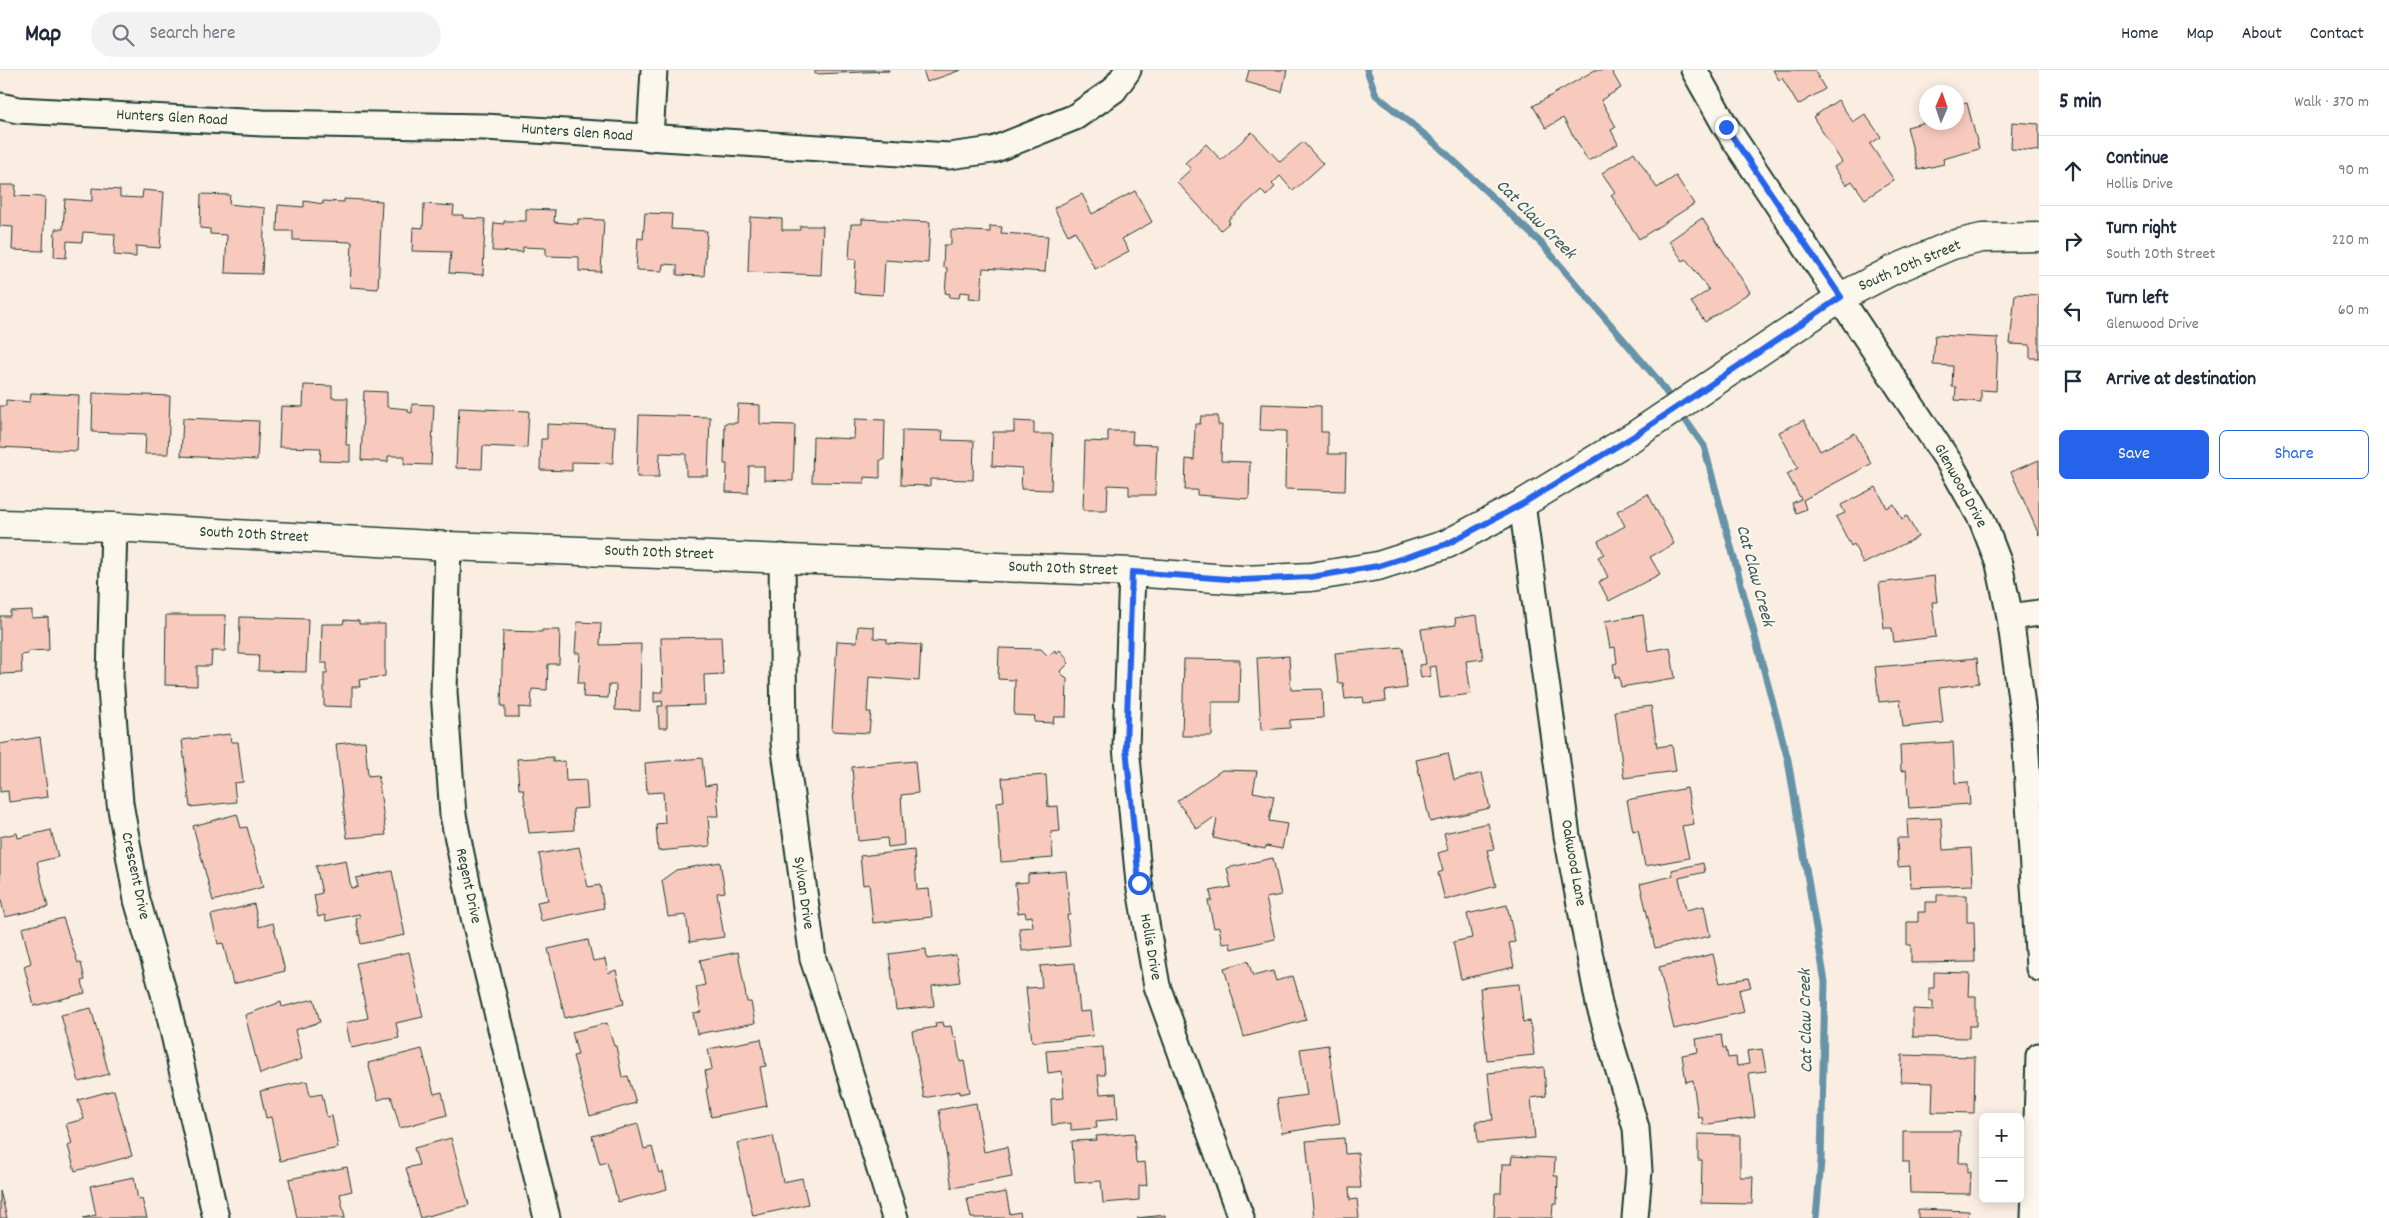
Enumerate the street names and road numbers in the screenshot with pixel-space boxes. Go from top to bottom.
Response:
street label: Hunters Glen Road [116,104,228,132]
street label: Hunters Glen Road [520,118,634,148]
street label: South 20th Street [1855,234,1965,298]
street label: Glenwood Drive [1927,440,1993,532]
street label: South 20th Street [199,521,309,549]
street label: South 20th Street [604,540,714,566]
street label: South 20th Street [1008,556,1118,582]
street label: Oakwood Lane [1554,818,1592,908]
street label: Crescent Drive [115,830,155,922]
street label: Regent Drive [449,846,487,926]
street label: Sylvan Drive [787,855,819,931]
street label: Hollis Drive [1133,912,1167,982]

